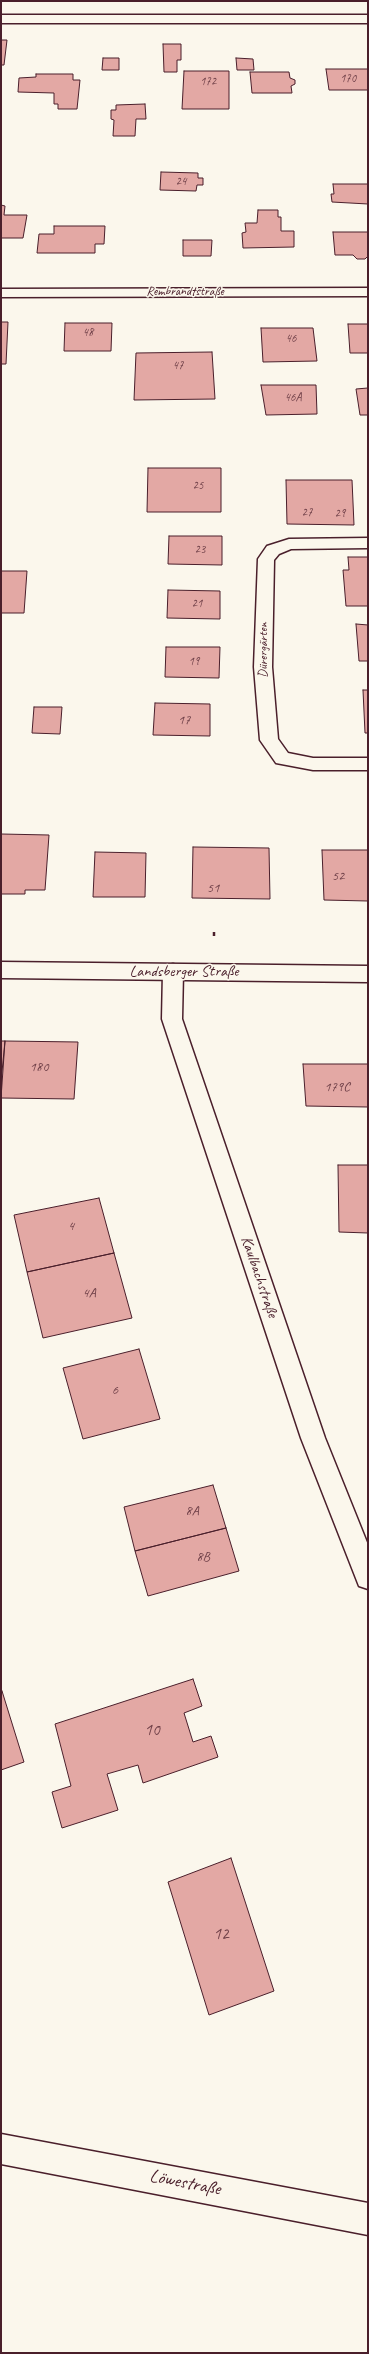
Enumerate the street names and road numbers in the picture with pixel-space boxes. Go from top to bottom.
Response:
street label: Rembrandtstraße [146,284,224,300]
street label: Dürergärten [256,622,272,678]
street label: Landsberger Straße [130,962,238,982]
street label: Kaulbachstraße [236,1234,282,1320]
street label: Löwestraße [148,2165,222,2201]

